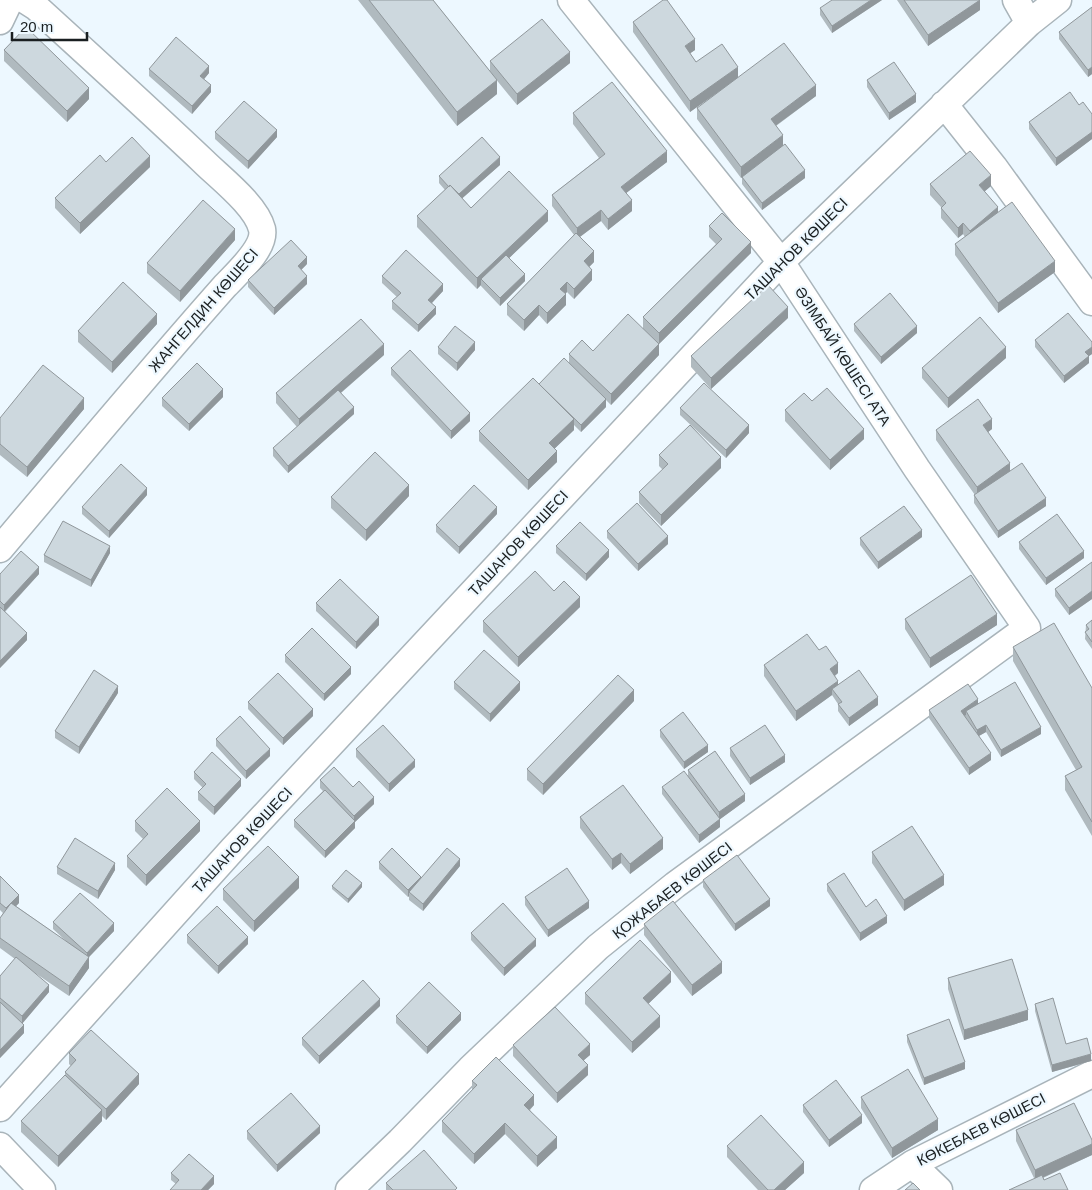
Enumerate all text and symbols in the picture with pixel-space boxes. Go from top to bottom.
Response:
scale bar [12,10,88,42]
text: 20 m [20,18,53,35]
street label: ТАШАНОВ КӨШЕСІ [741,194,851,304]
street label: ЖАНГЕЛДИН КӨШЕСІ [145,245,261,375]
street label: ӘЗІМБАЙ КӨШЕСІ АТА [792,283,894,429]
street label: ТАШАНОВ КӨШЕСІ [465,487,571,599]
street label: ТАШАНОВ КӨШЕСІ [189,784,295,896]
street label: ҚОЖАБАЕВ КӨШЕСІ [609,838,735,942]
street label: КӨКЕБАЕВ КӨШЕСІ [914,1089,1048,1169]

